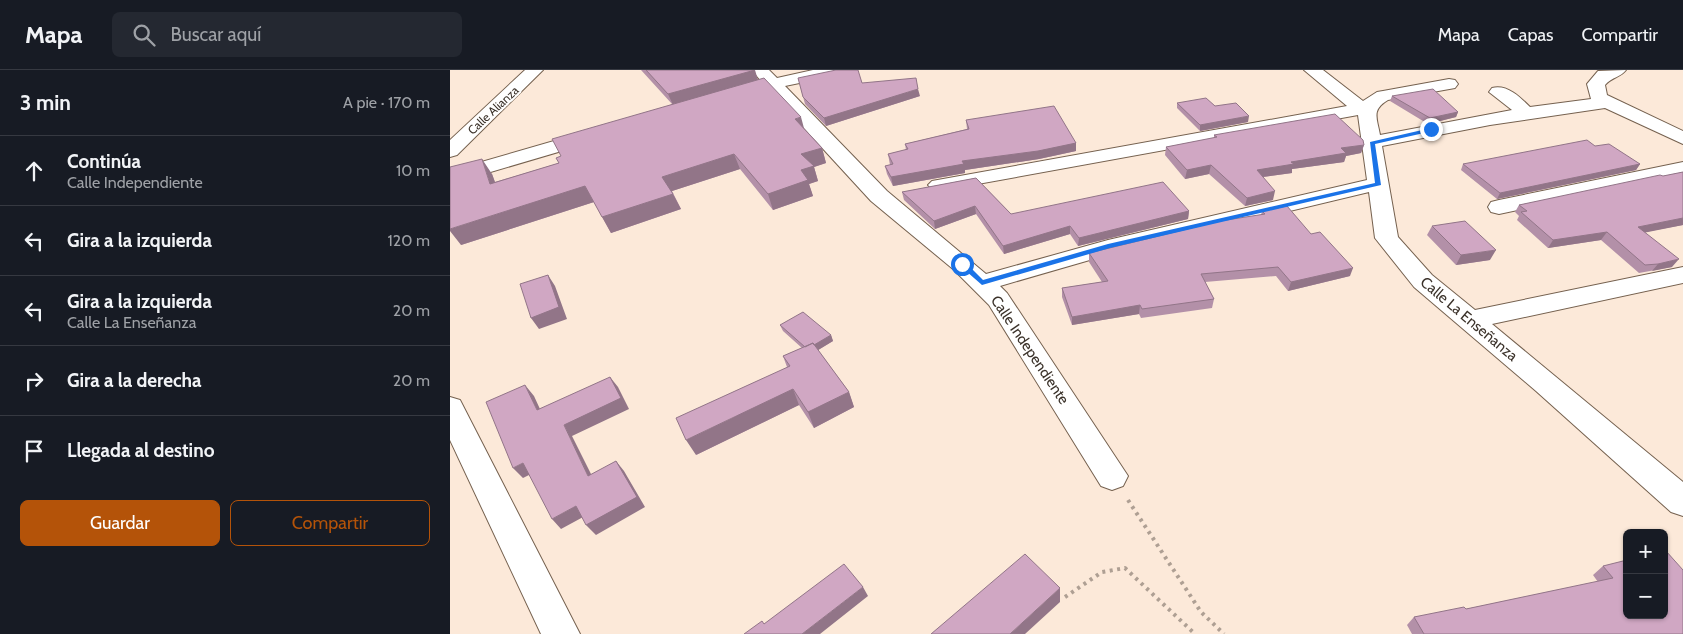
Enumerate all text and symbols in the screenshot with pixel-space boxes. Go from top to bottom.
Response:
search box [112,12,462,57]
text: Mapa [25,20,82,49]
icon: search [130,21,158,49]
text: Buscar aquí [170,23,261,46]
text: Mapa [1438,24,1480,46]
text: Capas [1508,24,1554,46]
text: Compartir [1582,24,1658,46]
street label: Calle Alianza [464,82,522,137]
text: 3 min [20,90,71,115]
text: A pie · 170 m [343,93,430,112]
route end [1420,118,1443,141]
text: Continúa [67,150,141,173]
icon: ahead [20,157,48,185]
text: 10 m [396,161,430,180]
text: Calle Independiente [67,173,203,192]
icon: left [20,227,48,255]
text: Gira a la izquierda [67,229,212,252]
text: 120 m [388,231,430,250]
route start [951,253,974,276]
street label: Calle La Enseñanza [1417,273,1522,365]
text: Gira a la izquierda [67,290,212,313]
street label: Calle Independiente [987,292,1073,408]
icon: left [20,297,48,325]
text: 20 m [393,301,430,320]
text: Calle La Enseñanza [67,313,196,332]
icon: right [20,367,48,395]
text: Gira a la derecha [67,369,202,392]
text: 20 m [393,371,430,390]
icon: arrive [20,437,48,465]
text: Llegada al destino [67,439,214,462]
button: Guardar [20,500,220,546]
button: Compartir [230,500,430,546]
map controls [1623,529,1668,619]
button: + [1623,529,1668,574]
button: − [1623,574,1668,619]

